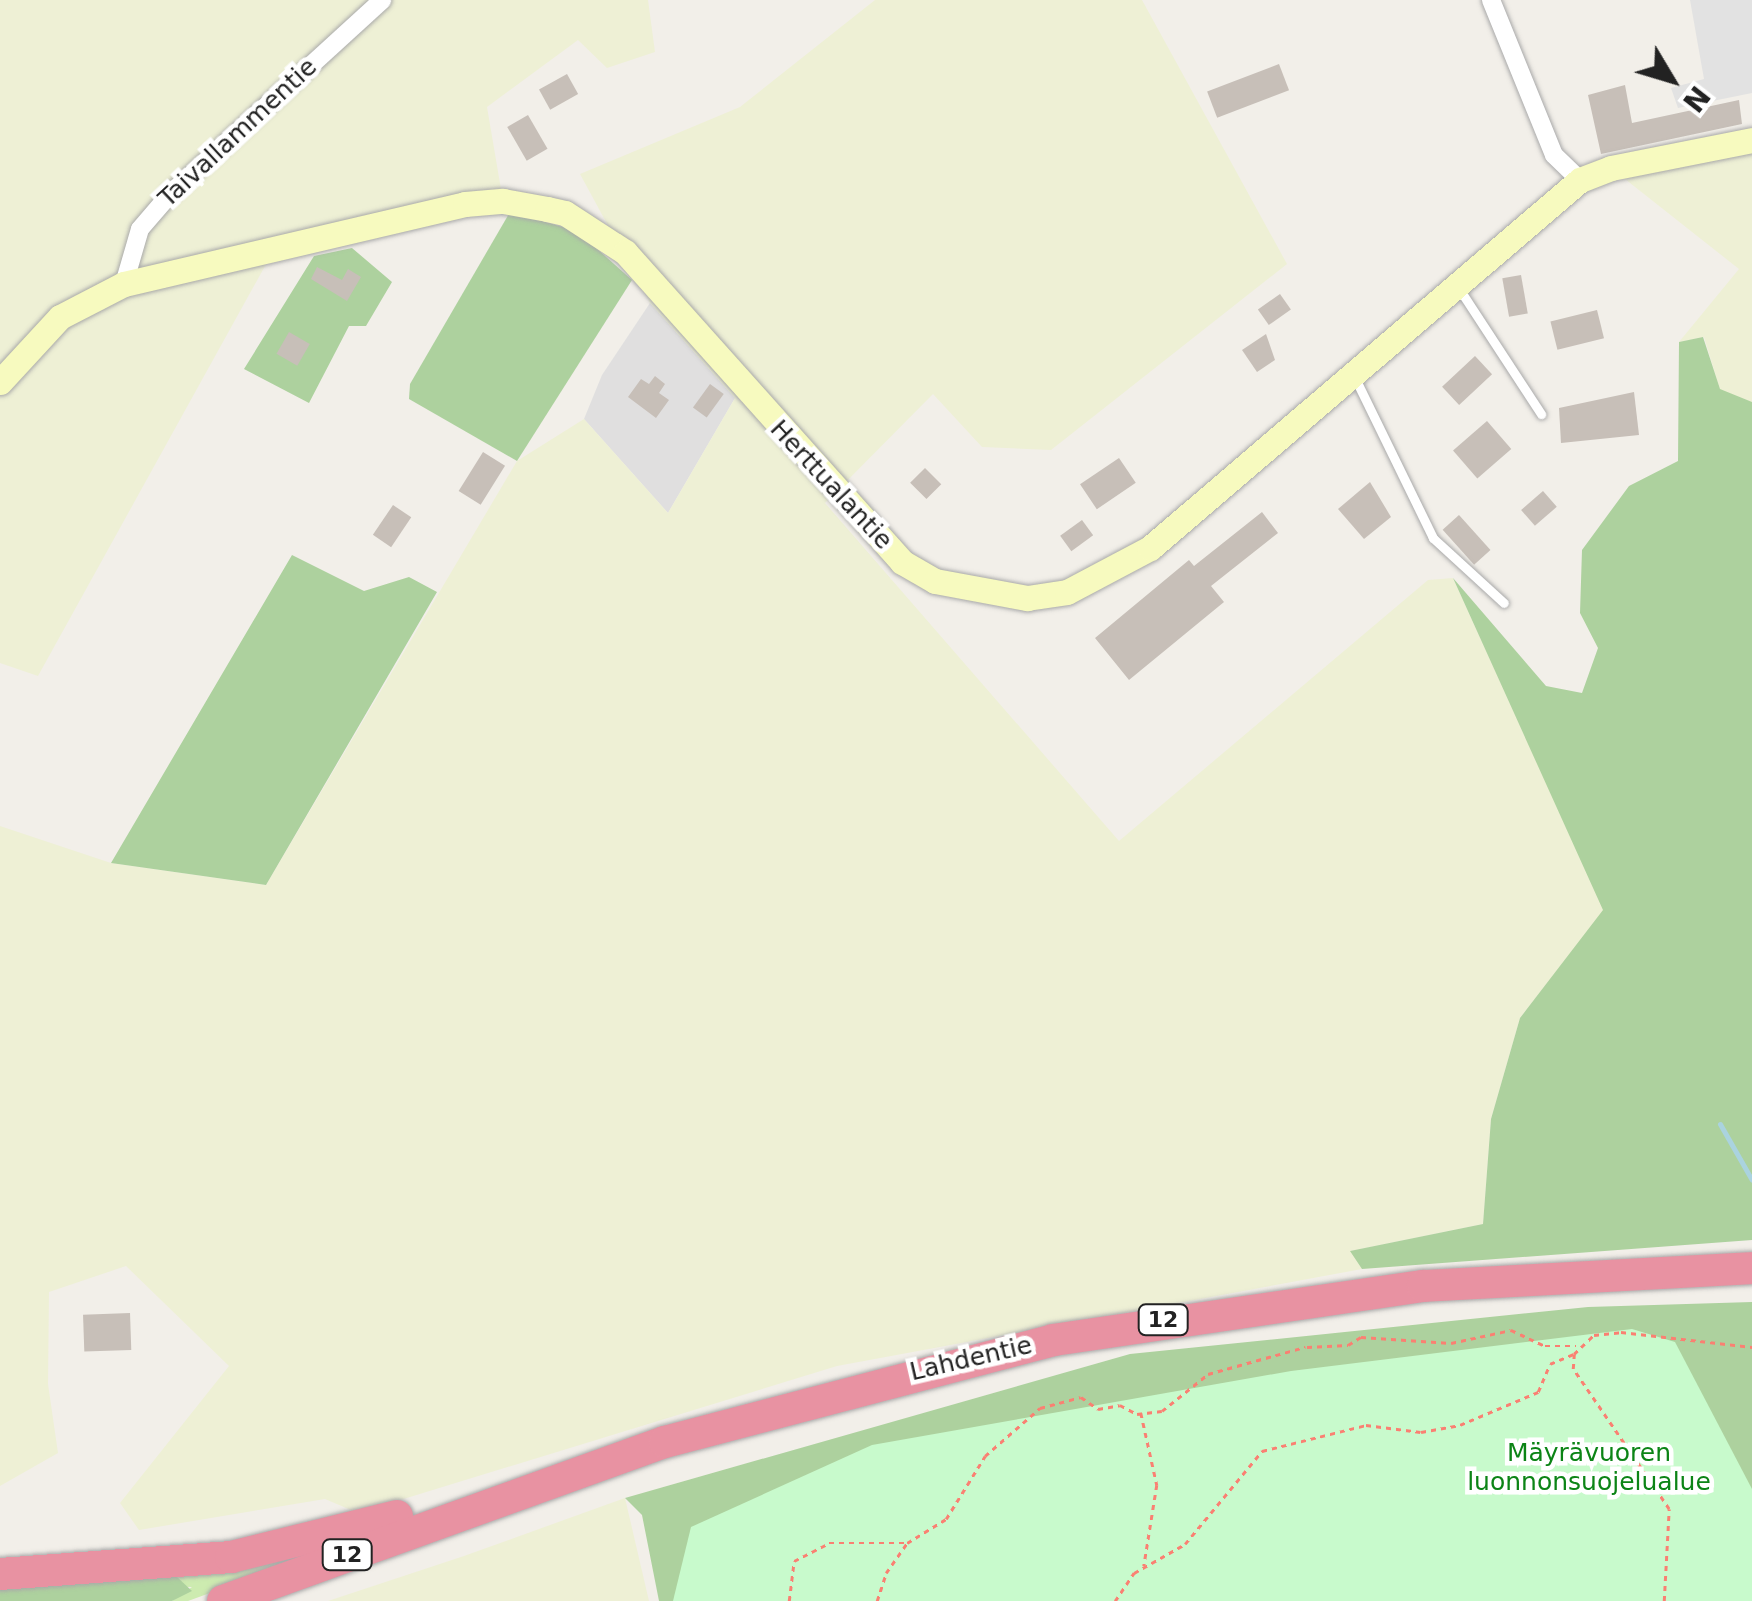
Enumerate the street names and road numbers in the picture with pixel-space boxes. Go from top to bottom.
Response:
street label: Taivallammentie [153,52,323,214]
street label: Herttualantie [764,414,898,556]
road number: 12 [1136,1303,1190,1337]
street label: Lahdentie [907,1330,1035,1388]
road number: 12 [320,1538,374,1572]

